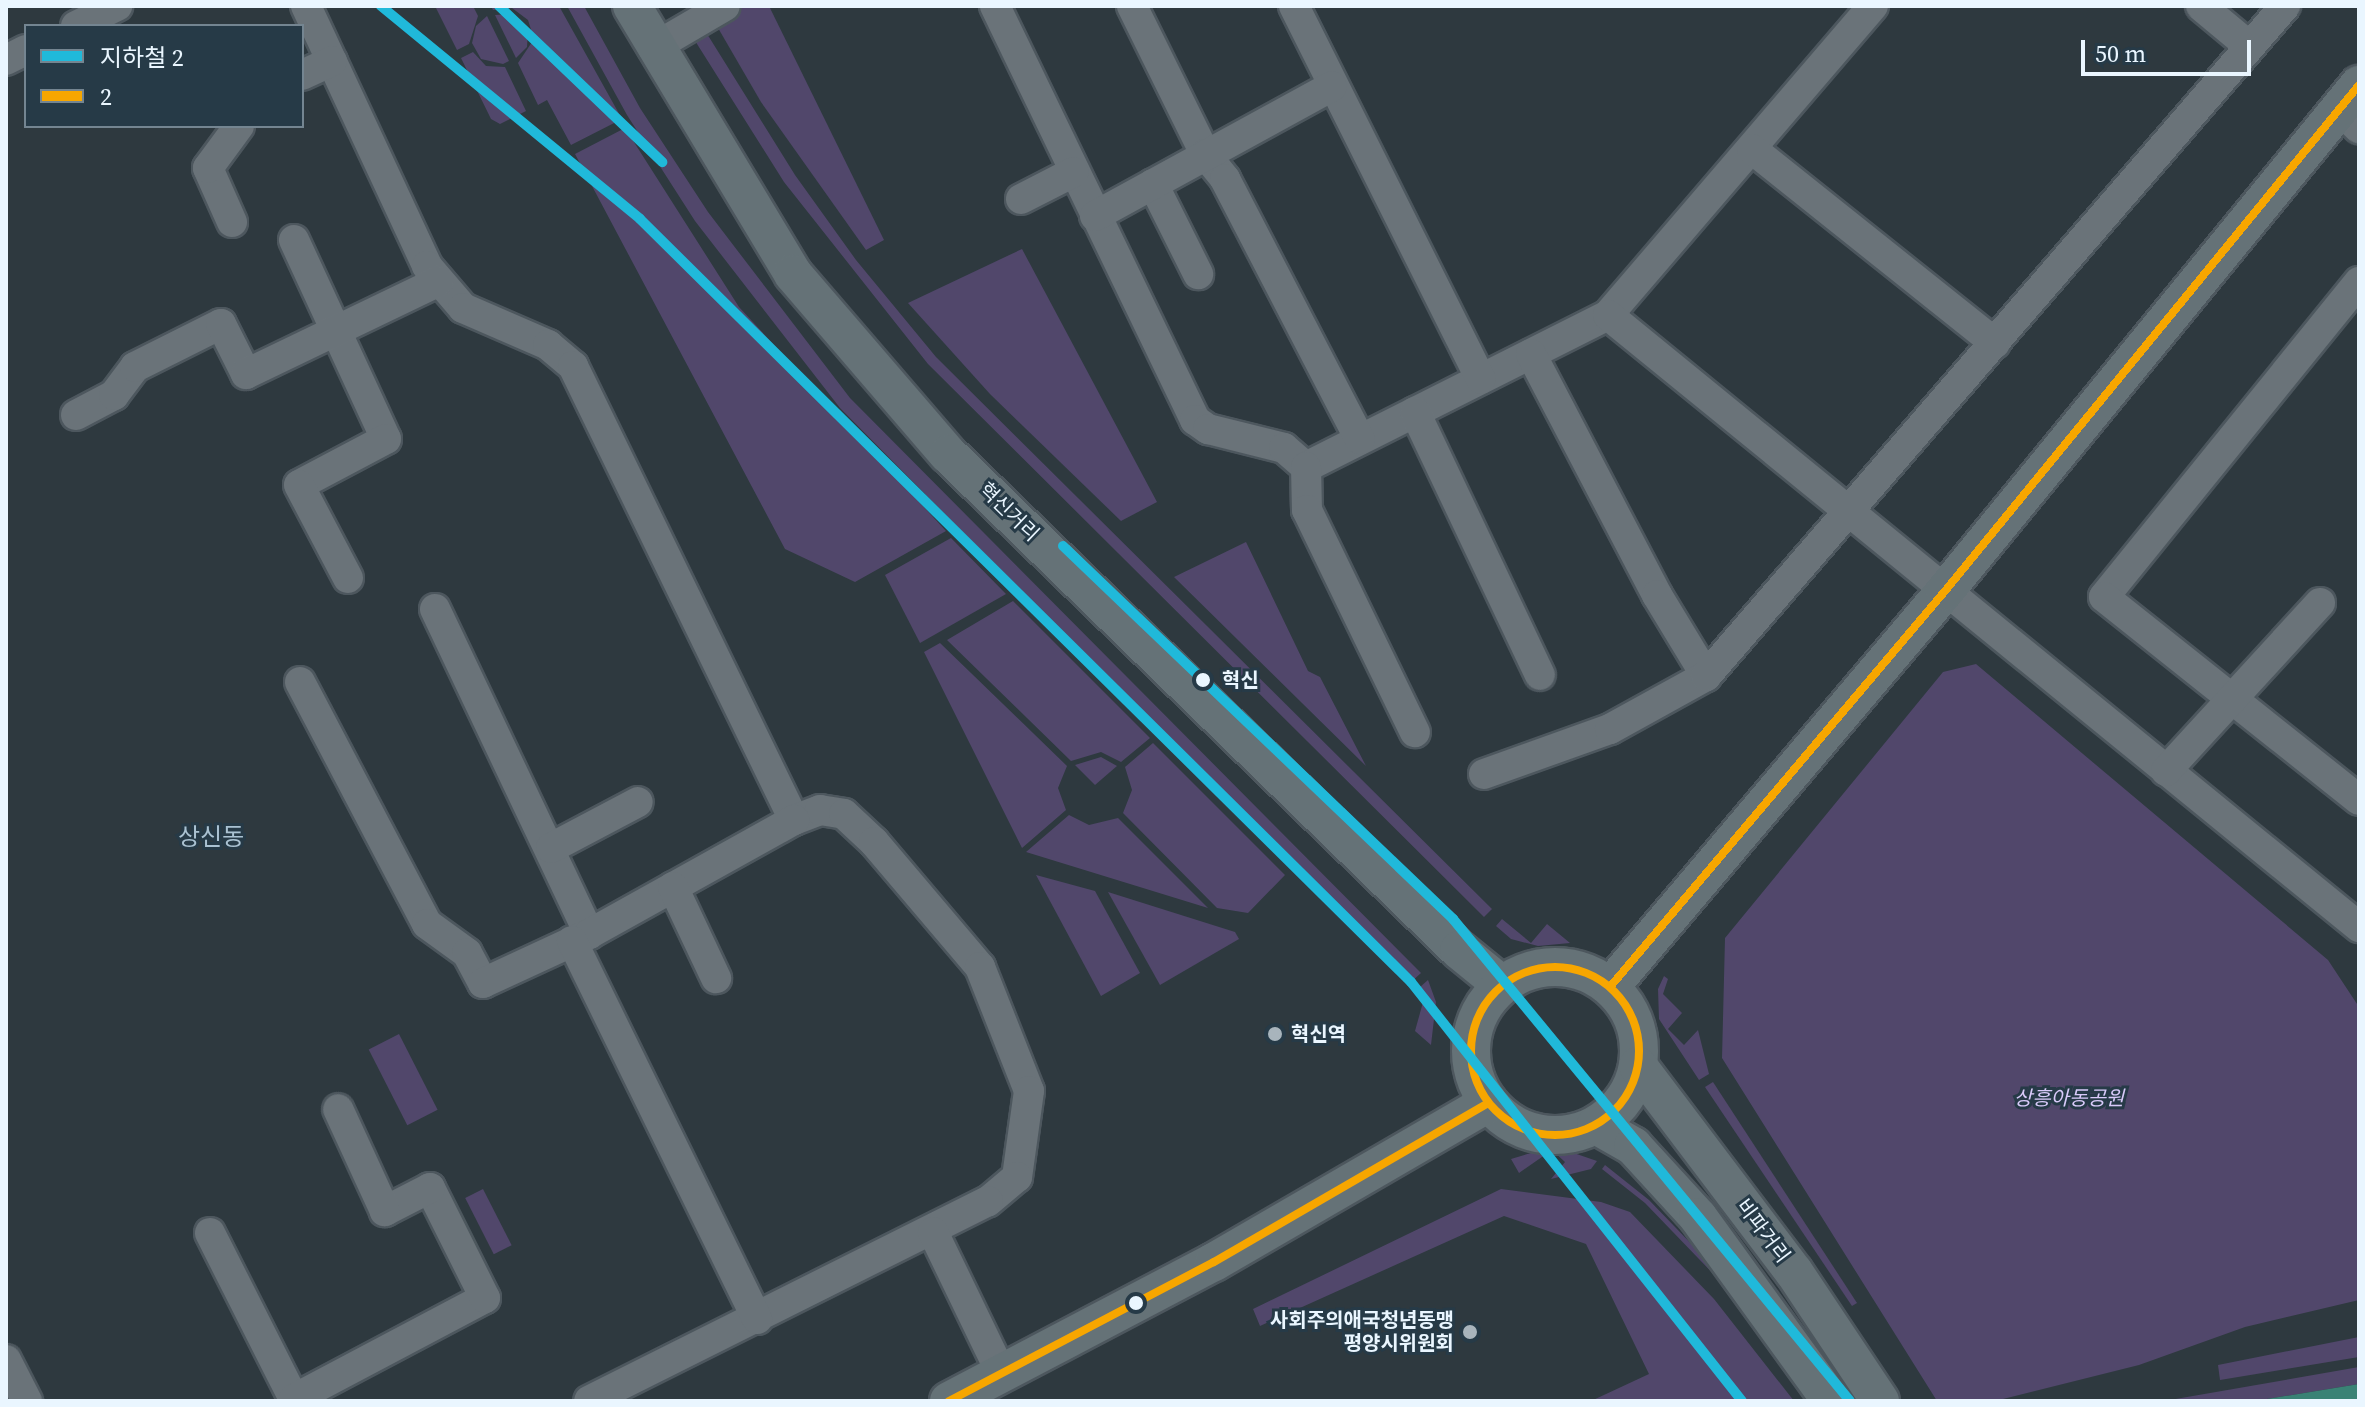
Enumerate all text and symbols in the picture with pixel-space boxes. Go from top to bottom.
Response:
legend [24,24,304,128]
scale bar [2085,24,2255,74]
text: 50 m [2095,37,2146,70]
text: 지하철 2 [100,41,184,74]
text: 2 [100,80,112,113]
street label: 혁신거리 [974,478,1044,546]
marker: 혁신 [1191,668,1215,692]
place label: 혁신 [1222,668,1259,692]
district label: 상신동 [178,823,244,851]
place label: 혁신역 [1291,1022,1346,1046]
marker: 혁신역 [1266,1025,1284,1043]
park label: 상흥아동공원 [2014,1086,2124,1110]
street label: 비파거리 [1731,1194,1795,1268]
unlabelled marker [1128,1295,1144,1311]
place label: 사회주의애국청년동맹 평양시위원회 [1270,1308,1454,1355]
marker: 사회주의애국청년동맹 평양시위원회 [1461,1323,1479,1341]

